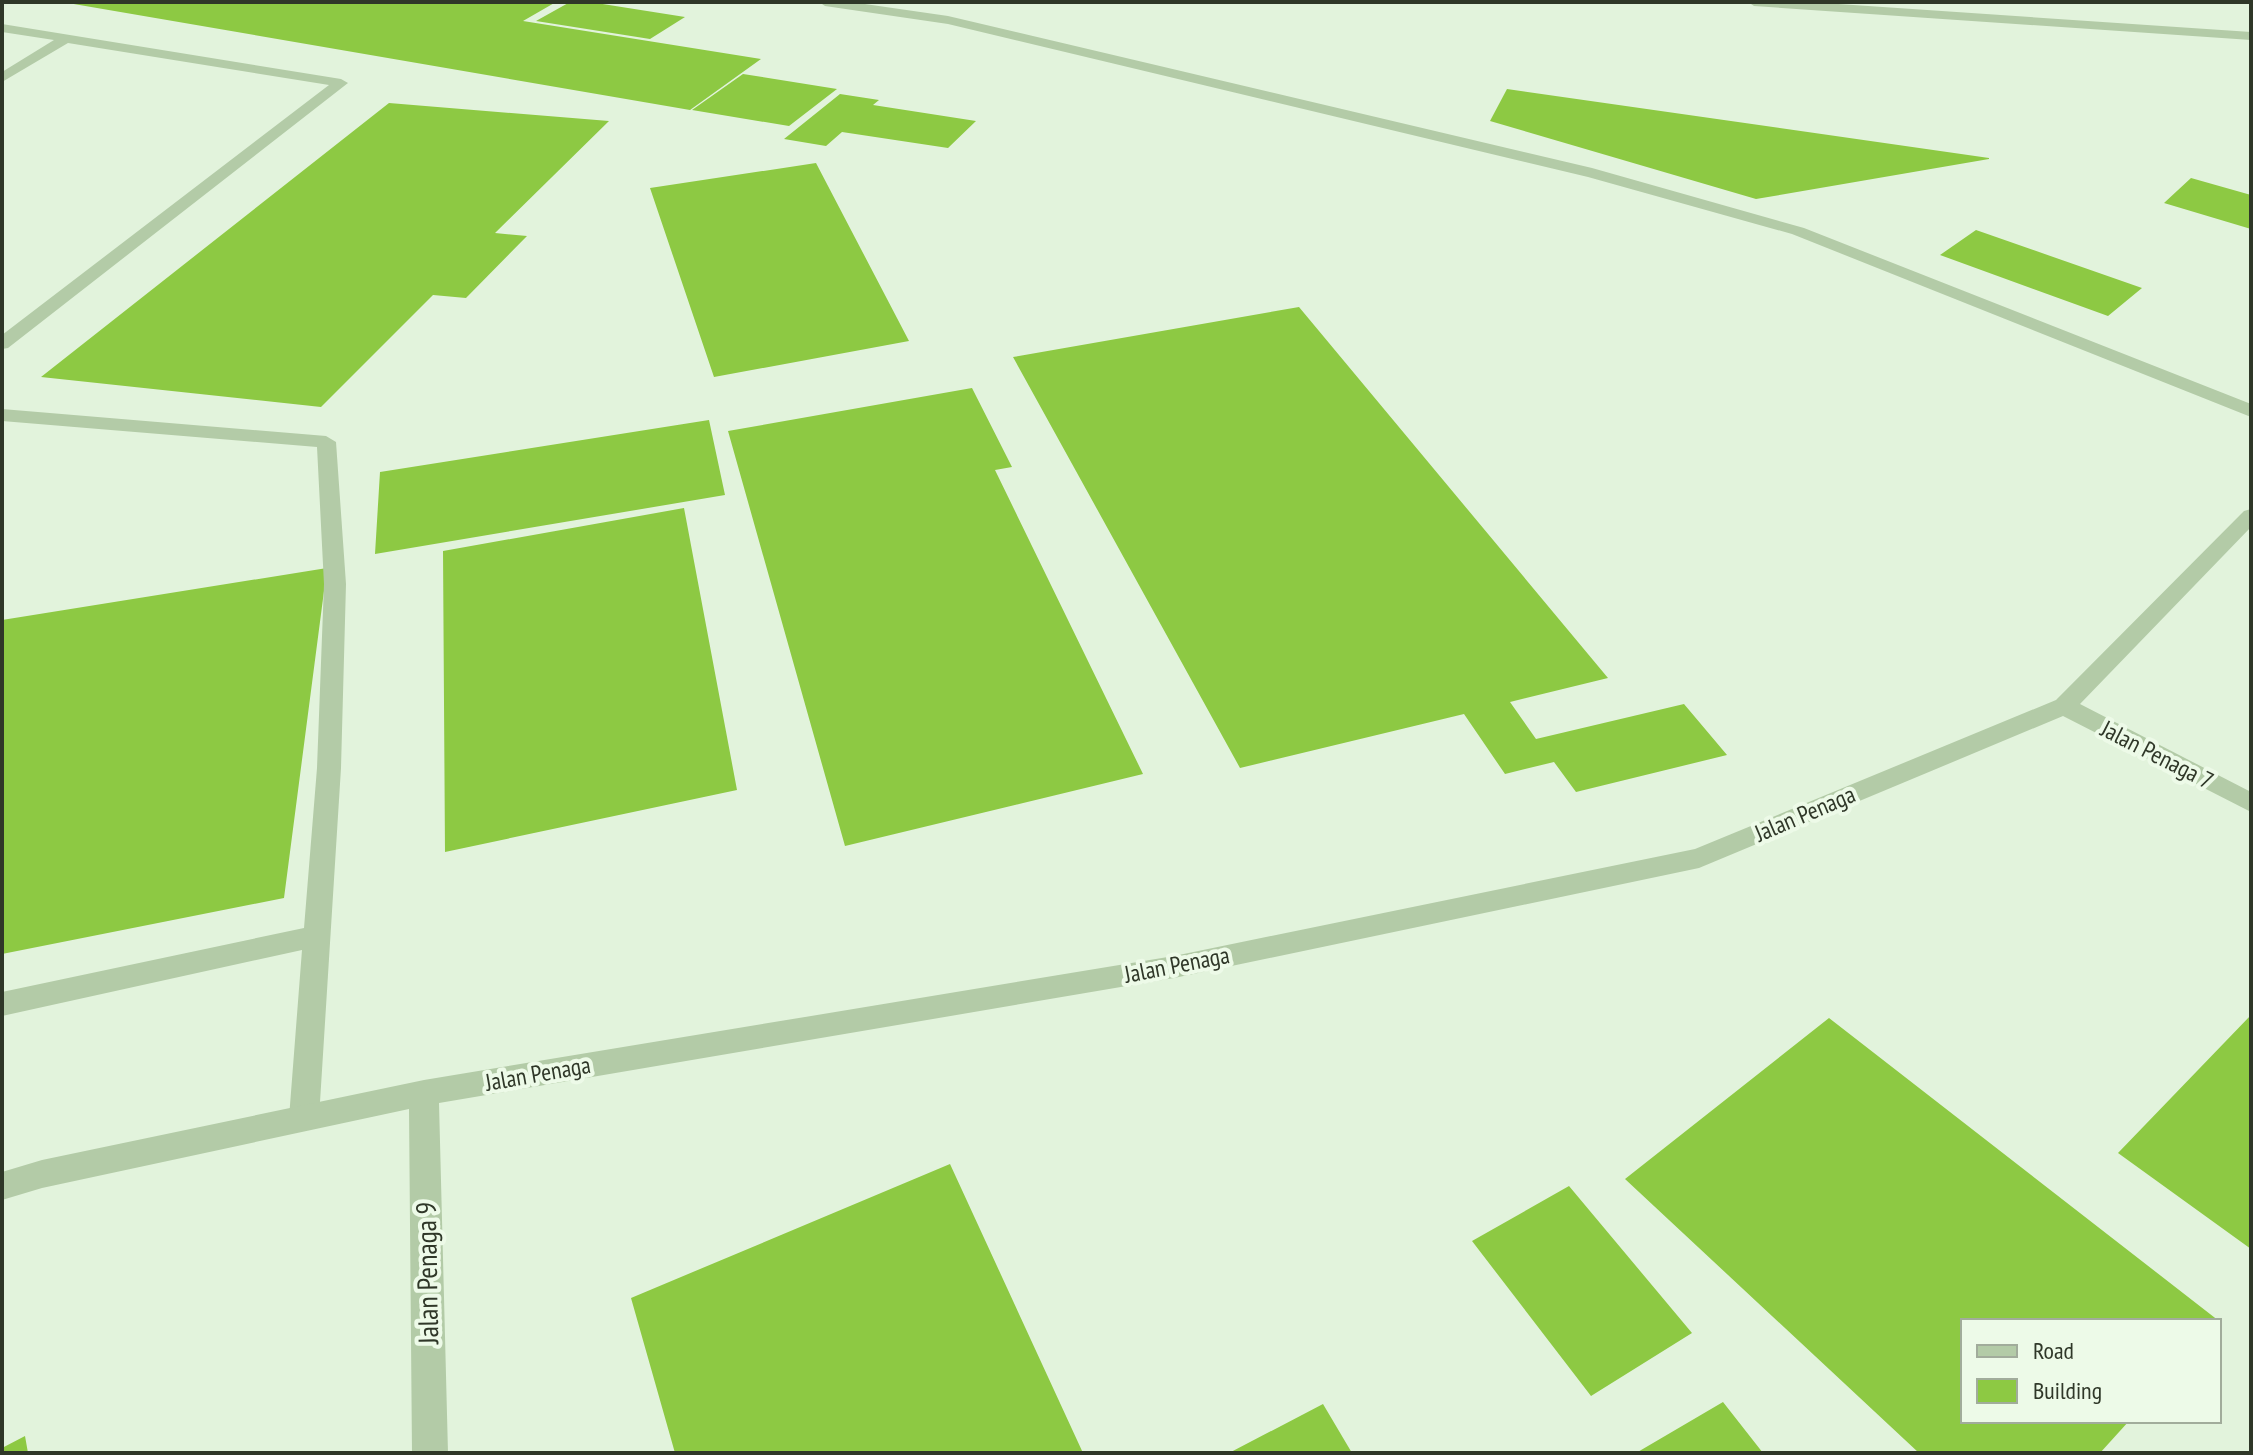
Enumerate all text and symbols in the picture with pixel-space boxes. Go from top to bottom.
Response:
street label: Jalan Penaga 7 [2095,713,2219,796]
street label: Jalan Penaga [1749,778,1860,849]
street label: Jalan Penaga [1121,939,1232,990]
street label: Jalan Penaga [482,1049,593,1098]
street label: Jalan Penaga 9 [407,1201,446,1346]
legend [1961,1319,2221,1423]
text: Road [2033,1335,2074,1366]
text: Building [2033,1375,2102,1406]

